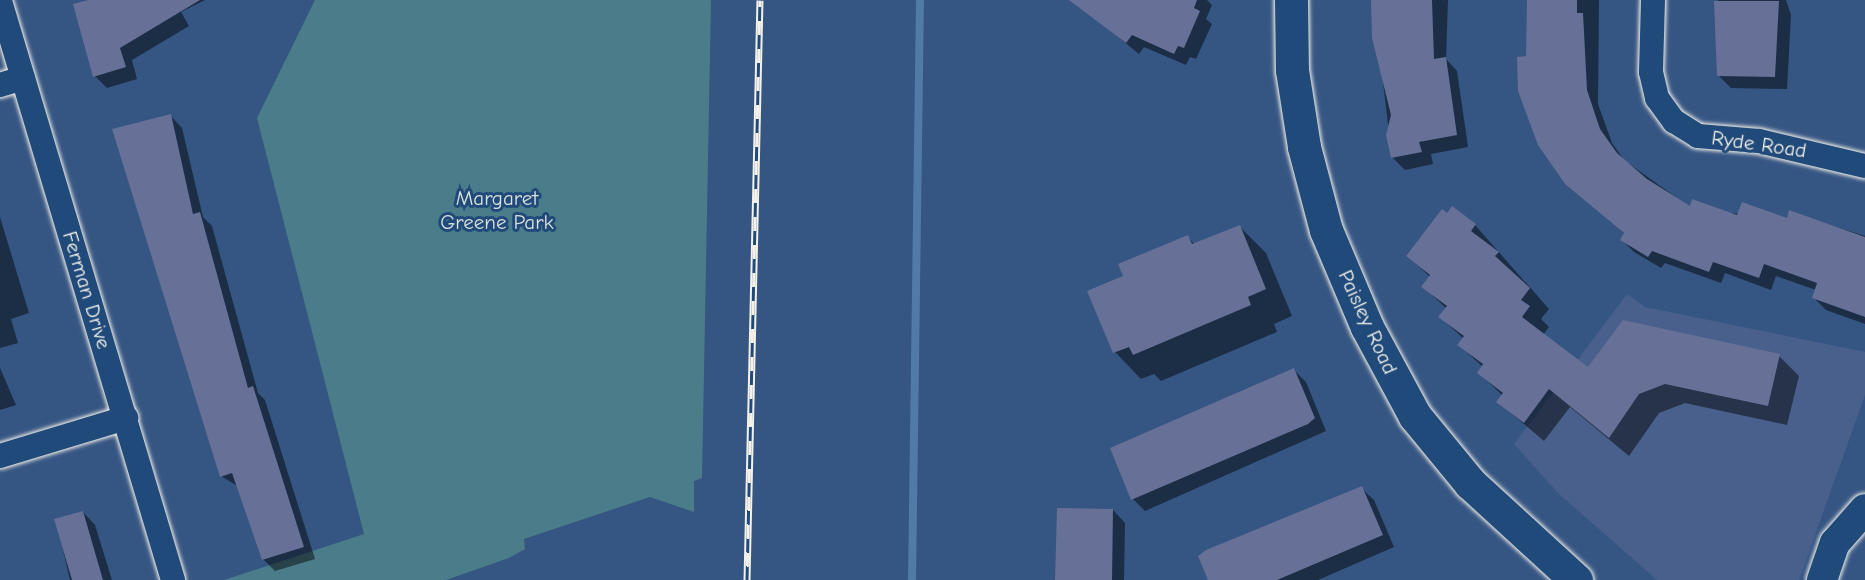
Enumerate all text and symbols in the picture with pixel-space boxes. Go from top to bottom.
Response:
street label: Ryde Road [1710,125,1808,163]
park label: Margaret Greene Park [440,185,554,235]
street label: Ferman Drive [57,228,117,352]
street label: Paisley Road [1333,266,1403,378]

